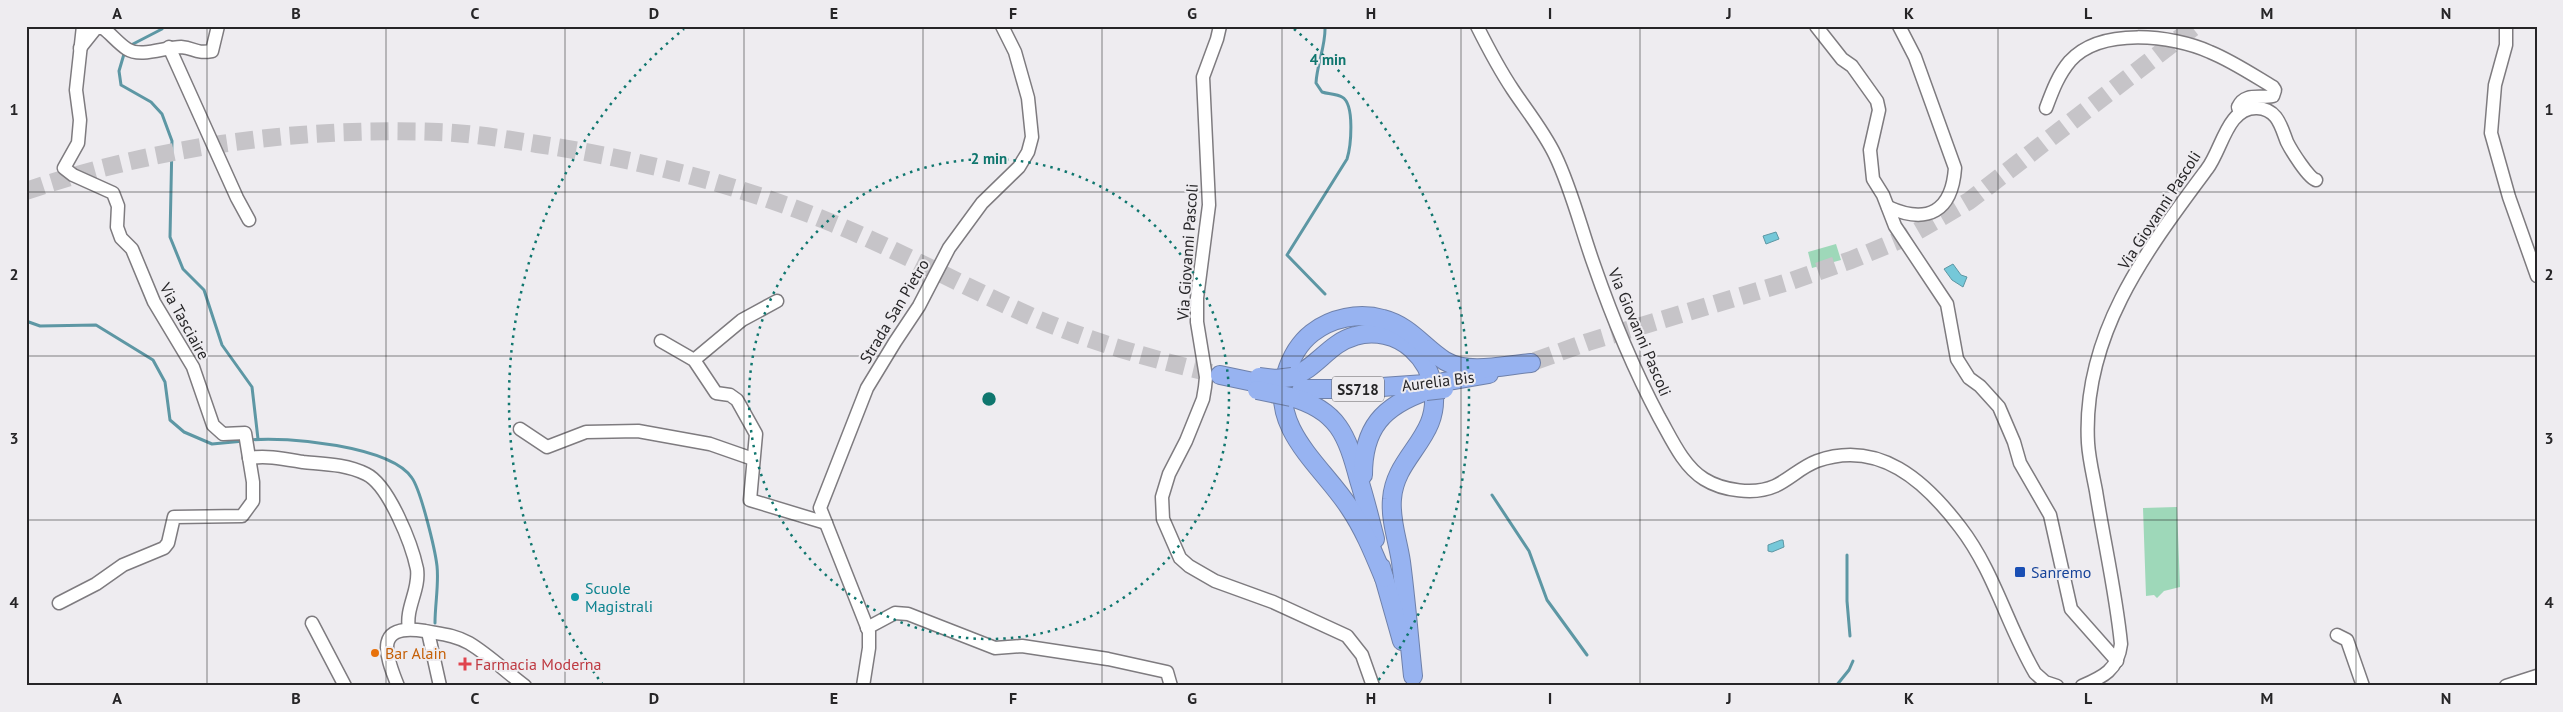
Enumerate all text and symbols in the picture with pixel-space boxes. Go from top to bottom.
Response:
text: A [112,3,122,23]
text: B [291,3,301,23]
text: C [471,3,480,23]
text: D [649,3,659,23]
text: E [830,3,838,23]
text: F [1009,3,1017,23]
text: G [1187,3,1197,23]
text: H [1366,3,1376,23]
text: I [1548,3,1552,23]
text: J [1725,3,1732,23]
text: K [1904,3,1914,23]
text: L [2084,3,2093,23]
text: M [2261,3,2273,23]
text: N [2441,3,2451,23]
text: 4 min [1310,50,1346,69]
text: 1 [9,99,19,119]
text: 1 [2544,99,2554,119]
street label: Via Giovanni Pascoli [2113,147,2205,274]
text: 2 min [971,149,1007,168]
street label: Via Giovanni Pascoli [1172,183,1202,322]
street label: Strada San Pietro [855,255,933,367]
text: 2 [9,264,19,284]
street label: Via Giovanni Pascoli [1604,264,1676,399]
text: 2 [2544,264,2554,284]
street label: Via Tasciaire [155,278,214,363]
street label: Aurelia Bis [1401,367,1476,395]
road number: SS718 [1332,376,1384,402]
centre of rings [980,390,998,408]
text: 3 [9,428,19,448]
text: 3 [2544,428,2554,448]
place label: Sanremo [2031,562,2091,582]
marker: Sanremo [2013,565,2027,579]
place label: Scuole Magistrali [585,578,653,616]
marker: Scuole Magistrali [569,591,581,603]
text: 4 [9,592,19,612]
text: 4 [2544,592,2554,612]
place label: Bar Alain [385,643,447,663]
marker: Bar Alain [369,647,381,659]
place label: Farmacia Moderna [475,654,601,674]
marker: Farmacia Moderna [459,658,471,670]
text: A [112,688,122,708]
text: B [291,688,301,708]
text: C [471,688,480,708]
text: D [649,688,659,708]
text: E [830,688,838,708]
text: F [1009,688,1017,708]
text: G [1187,688,1197,708]
text: H [1366,688,1376,708]
text: I [1548,688,1552,708]
text: J [1725,688,1732,708]
text: K [1904,688,1914,708]
text: L [2084,688,2093,708]
text: M [2261,688,2273,708]
text: N [2441,688,2451,708]

